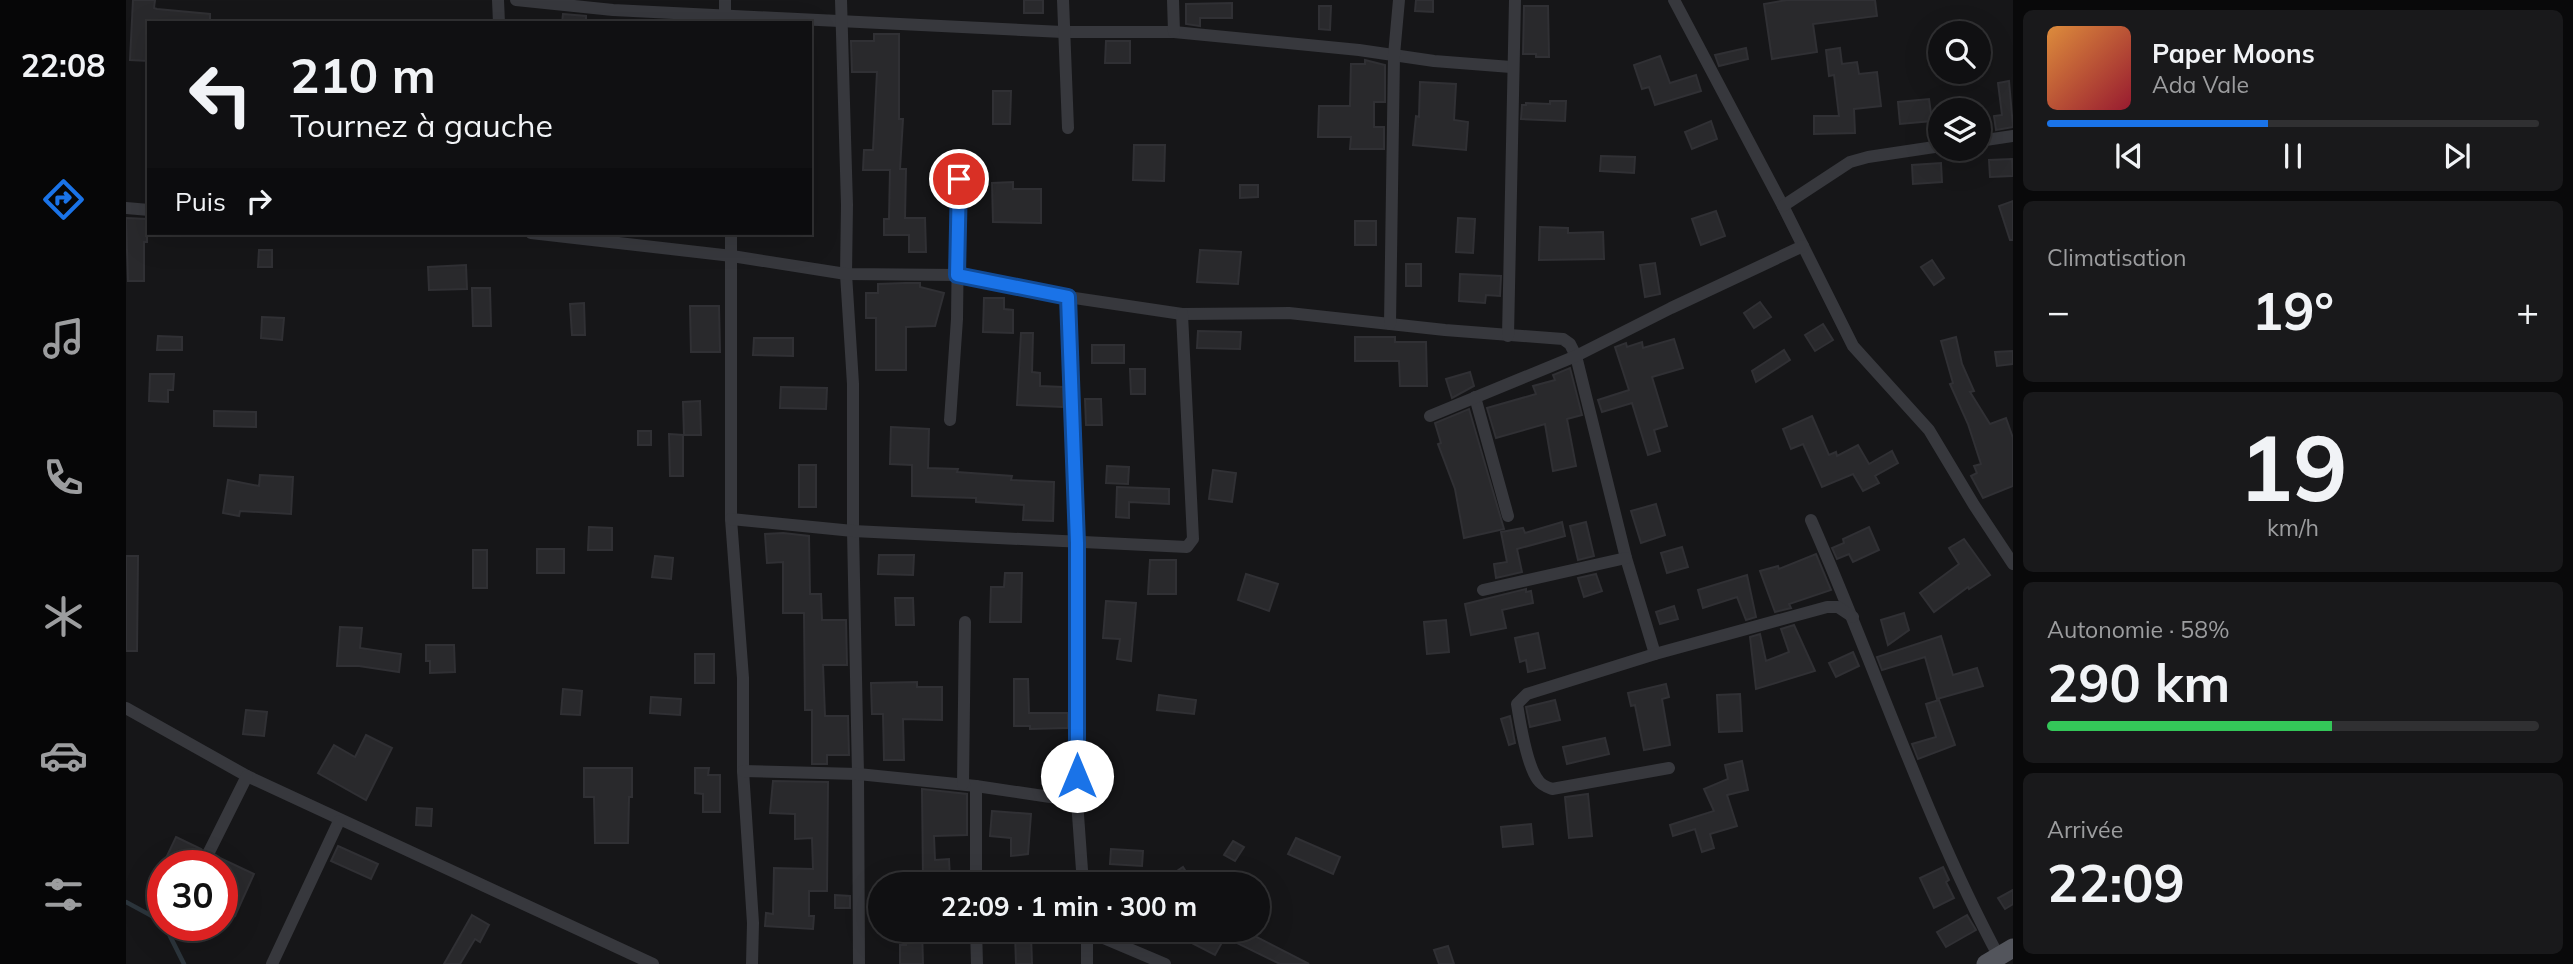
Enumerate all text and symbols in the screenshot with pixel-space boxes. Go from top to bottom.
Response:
map controls [1928,21,1991,161]
button: search [1928,21,1991,84]
text: Paper Moons [2152,37,2315,70]
text: 210 m [290,44,436,105]
text: 22:08 [21,45,105,85]
icon: left [175,49,266,140]
text: Ada Vale [2152,70,2249,99]
button: layers [1928,98,1991,161]
text: Tournez à gauche [290,105,553,145]
icon: previous [2110,137,2148,175]
icon: pause [2274,137,2312,175]
icon: next [2438,137,2476,175]
pin [929,149,989,209]
icon: arrive [940,160,978,198]
icon: directions [39,175,88,224]
icon: right [240,182,278,220]
text: Puis [175,185,226,218]
text: Climatisation [2047,243,2187,272]
text: 19° [2252,278,2334,343]
text: − [2047,287,2070,335]
text: + [2516,287,2539,335]
icon: music [39,314,88,363]
text: 19 [2238,410,2348,524]
icon: phone [39,453,88,502]
text: km/h [2267,513,2319,542]
icon: climate [39,592,88,641]
text: Autonomie · 58% [2047,615,2230,644]
text: 290 km [2047,650,2230,715]
icon: car [39,731,88,780]
position arrow [1040,739,1114,813]
text: Arrivée [2047,815,2123,844]
speed limit sign: 30 [147,850,238,941]
text: 22:09 [2047,850,2185,915]
icon: filters [39,870,88,919]
text: 22:09 · 1 min · 300 m [941,890,1197,923]

